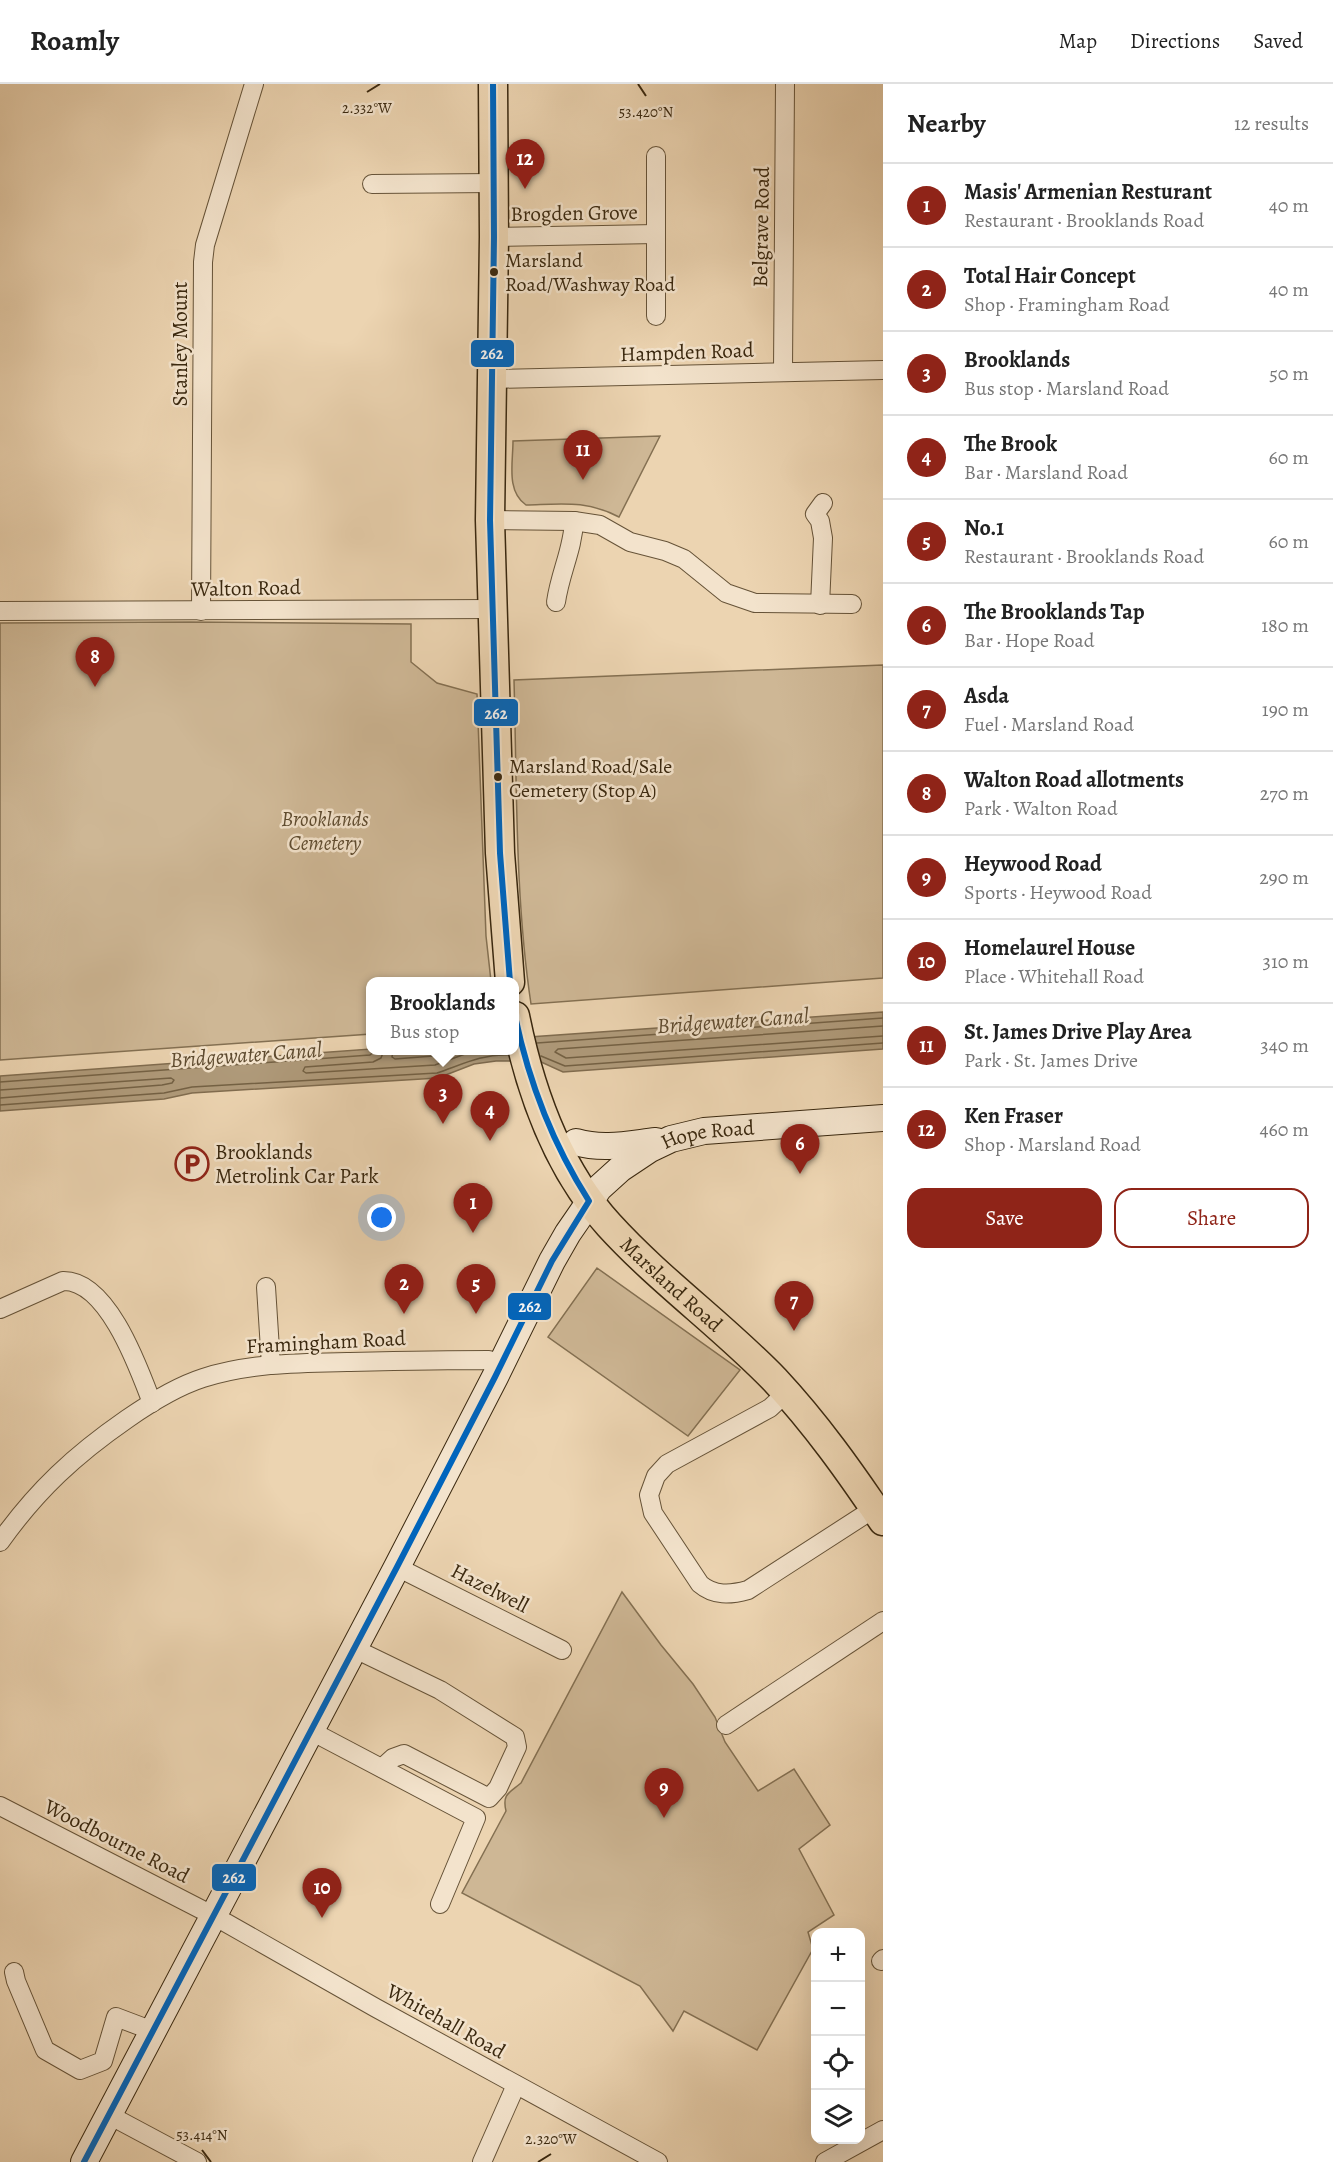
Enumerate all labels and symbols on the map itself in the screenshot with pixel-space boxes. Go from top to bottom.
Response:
text: 2.332°W [342,98,392,118]
text: 53.420°N [619,102,673,122]
pin: 12 [506,140,544,189]
street label: Belgrave Road [746,166,776,288]
street label: Brogden Grove [510,198,638,228]
place label: Marsland Road/Washway Road [505,247,675,298]
marker: Marsland Road/Washway Road [488,266,500,278]
street label: Stanley Mount [166,281,194,407]
street label: Hampden Road [620,336,755,368]
line badge: 262 [470,339,515,368]
text: 262 [481,343,504,365]
pin: 11 [564,430,602,480]
street label: Walton Road [190,573,302,603]
pin: 8 [76,638,115,687]
line badge: 262 [473,698,519,727]
text: 262 [485,703,508,725]
place label: Marsland Road/Sale Cemetery (Stop A) [509,753,672,804]
marker: Marsland Road/Sale Cemetery (Stop A) [492,771,504,783]
park label: Brooklands Cemetery [281,805,369,857]
water label: Bridgewater Canal [656,1001,811,1041]
water label: Bridgewater Canal [169,1035,324,1075]
pin: 3 [424,1074,462,1124]
pin: 4 [470,1092,510,1141]
street label: Hope Road [656,1113,756,1156]
pin: 6 [780,1124,820,1174]
place label: Brooklands Metrolink Car Park [215,1138,379,1190]
parking icon: Brooklands Metrolink Car Park [174,1146,210,1182]
pin: 1 [454,1184,492,1233]
your location [367,1203,396,1232]
street label: Marsland Road [614,1231,729,1339]
pin: 2 [384,1264,424,1314]
pin: 5 [456,1264,496,1314]
pin: 7 [774,1282,814,1331]
line badge: 262 [507,1292,552,1321]
text: 262 [519,1296,542,1318]
street label: Framingham Road [246,1324,407,1360]
street label: Hazelwell [446,1557,534,1619]
pin: 9 [644,1768,684,1818]
street label: Woodbourne Road [39,1792,195,1890]
line badge: 262 [211,1863,257,1892]
text: 262 [223,1867,246,1889]
pin: 10 [302,1868,342,1918]
street label: Whitehall Road [381,1976,511,2066]
text: 53.414°N [176,2125,228,2145]
text: 2.320°W [525,2129,577,2149]

